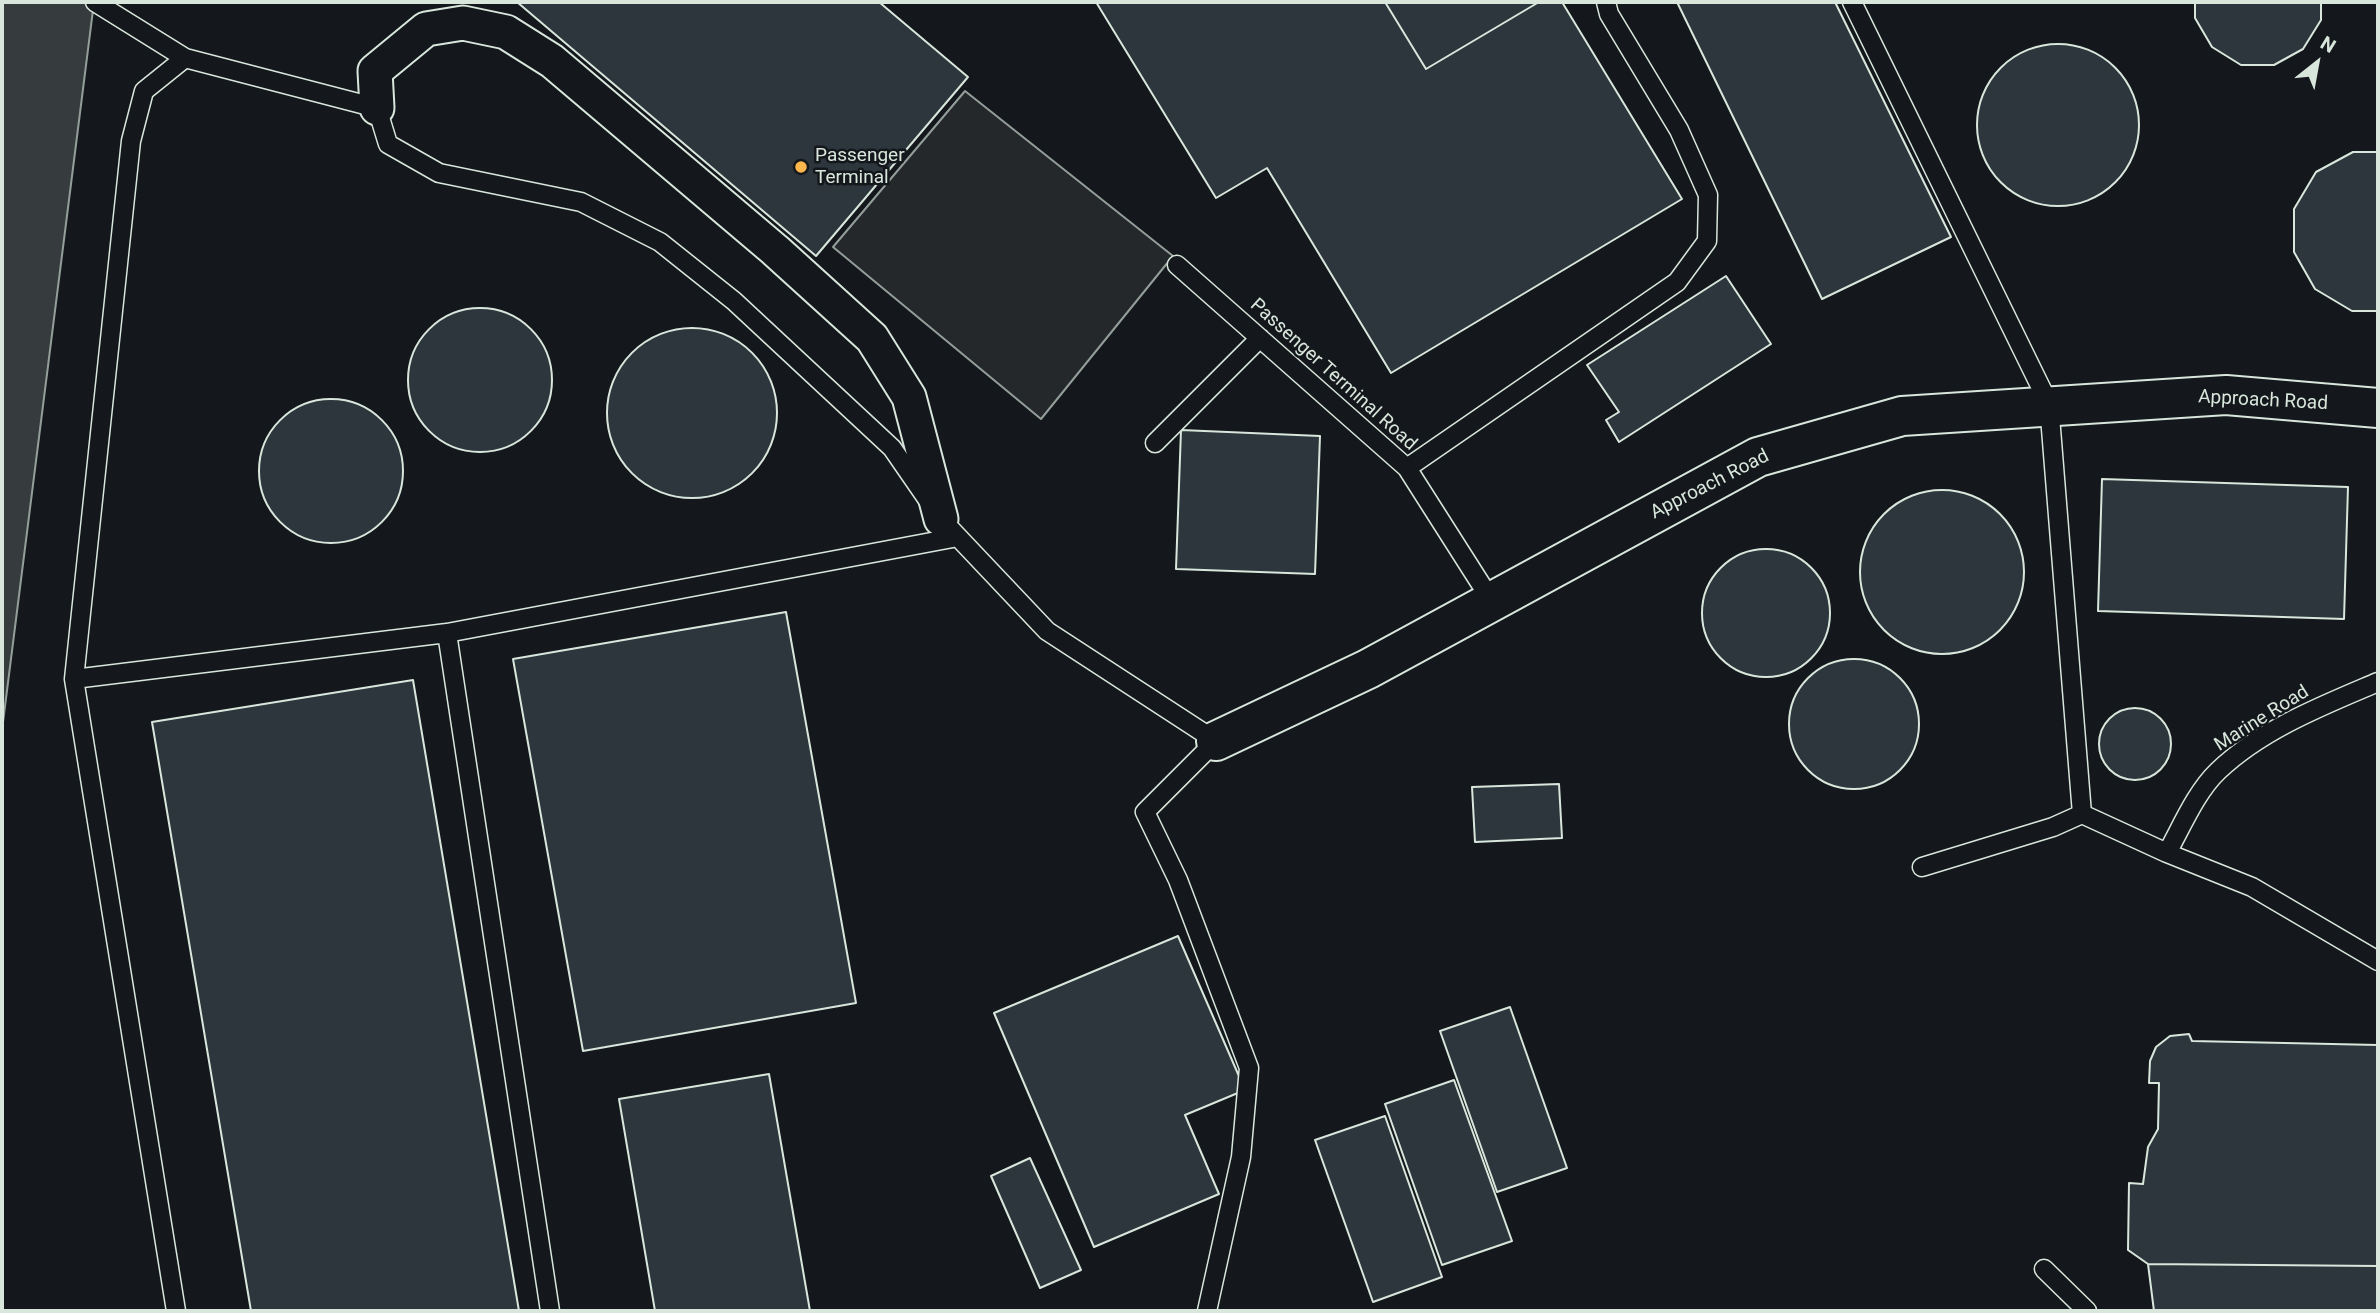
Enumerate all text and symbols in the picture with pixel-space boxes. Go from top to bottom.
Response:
north arrow [2282,28,2352,98]
text: N [2316,31,2340,58]
place label: Passenger Terminal [815,145,905,189]
marker: Passenger Terminal [793,159,809,175]
street label: Passenger Terminal Road [1245,294,1421,456]
street label: Approach Road [2198,386,2328,416]
street label: Approach Road [1647,445,1773,525]
street label: Marine Road [2211,681,2313,757]

